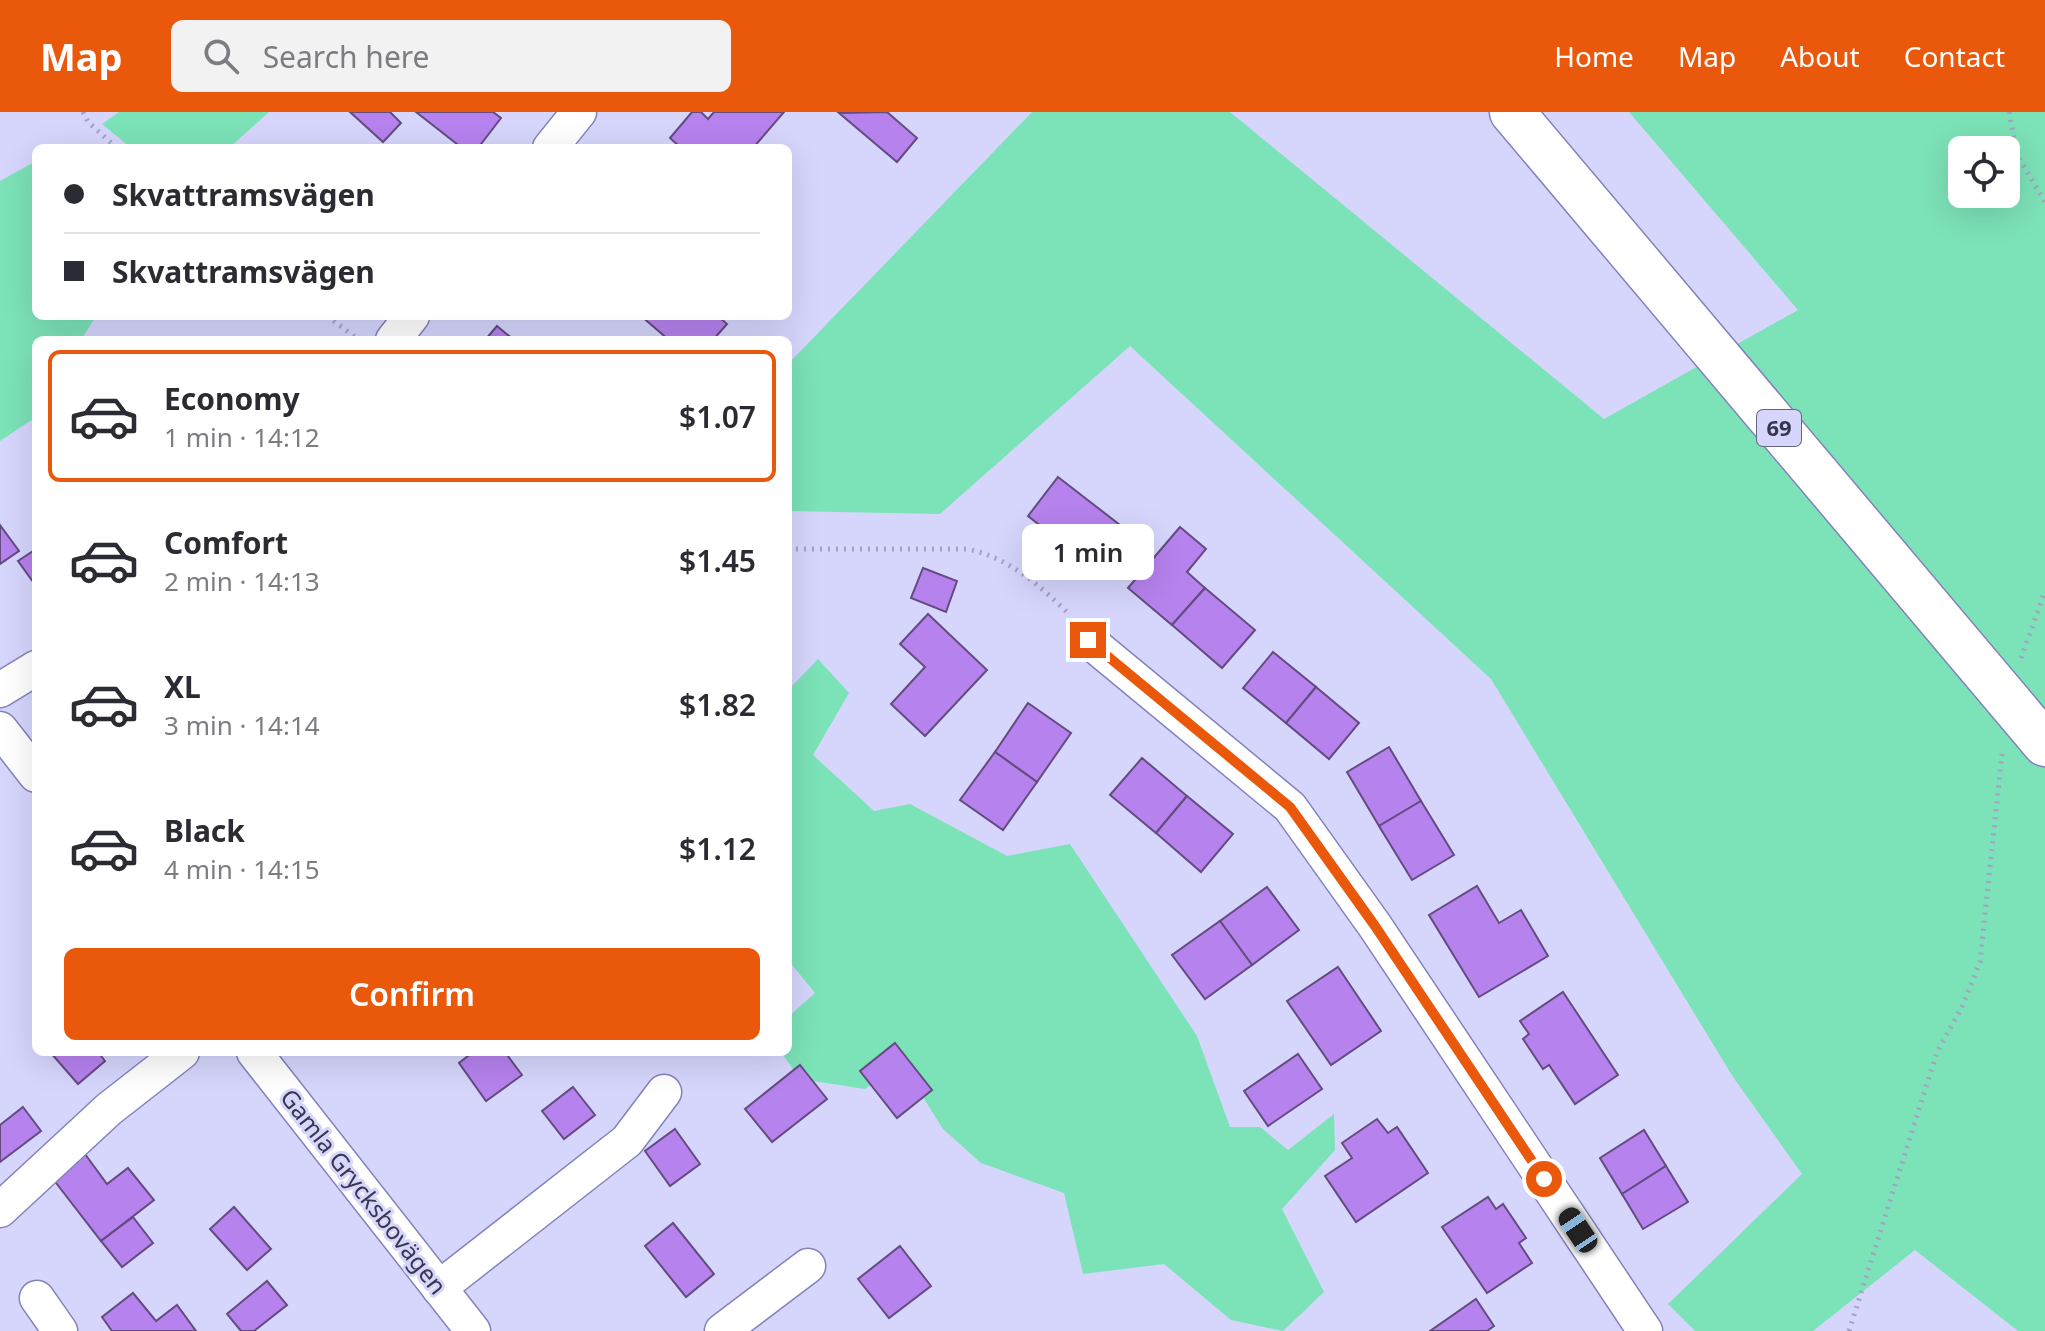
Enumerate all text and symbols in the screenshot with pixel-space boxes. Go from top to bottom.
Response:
search box [171,20,731,92]
text: Map [40,30,123,82]
icon: search [199,34,243,78]
text: Search here [263,36,430,77]
text: Home [1554,37,1634,75]
text: Map [1678,37,1736,75]
text: About [1780,37,1860,75]
text: Contact [1904,37,2005,75]
map controls [1948,136,2020,208]
button: locate [1948,136,2020,208]
text: Skvattramsvägen [112,174,375,215]
text: Skvattramsvägen [112,251,375,292]
text: Economy [164,378,300,419]
icon: car [68,380,140,452]
text: $1.07 [679,396,756,437]
road number: 69 [1757,410,1801,446]
text: 1 min · 14:12 [164,419,320,455]
text: Comfort [164,522,288,563]
icon: car [68,524,140,596]
callout: 1 min [1022,524,1154,580]
text: 1 min [1053,534,1123,570]
text: $1.45 [679,540,756,581]
text: 2 min · 14:13 [164,563,320,599]
route end [1070,622,1106,658]
text: XL [164,666,201,707]
icon: car [68,668,140,740]
text: $1.82 [679,684,756,725]
text: 3 min · 14:14 [164,707,320,743]
text: Black [164,810,245,851]
icon: car [68,812,140,884]
text: $1.12 [679,828,756,869]
text: 4 min · 14:15 [164,851,320,887]
button: Confirm [64,948,760,1040]
street label: Gamla Grycksbovägen [274,1082,455,1301]
route start [1526,1161,1562,1197]
car [1555,1203,1601,1257]

